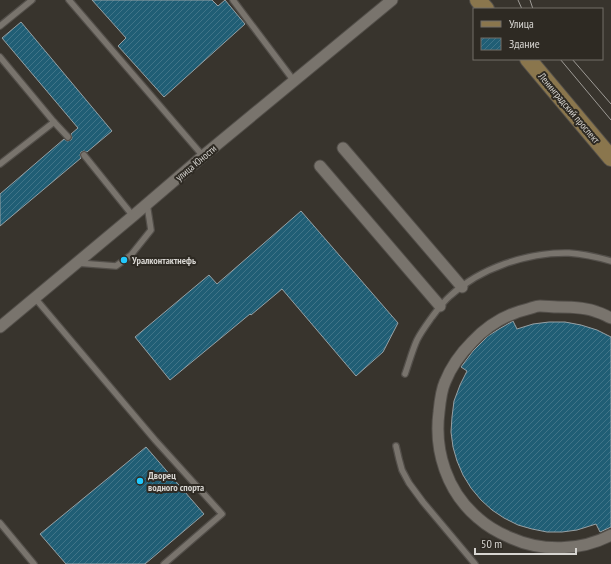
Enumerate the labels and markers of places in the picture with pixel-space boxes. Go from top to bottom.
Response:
place label: Уралконтактнефь [131,254,196,267]
marker: Уралконтактнефь [119,255,129,265]
place label: Дворец водного спорта [148,469,204,494]
marker: Дворец водного спорта [135,476,145,486]

